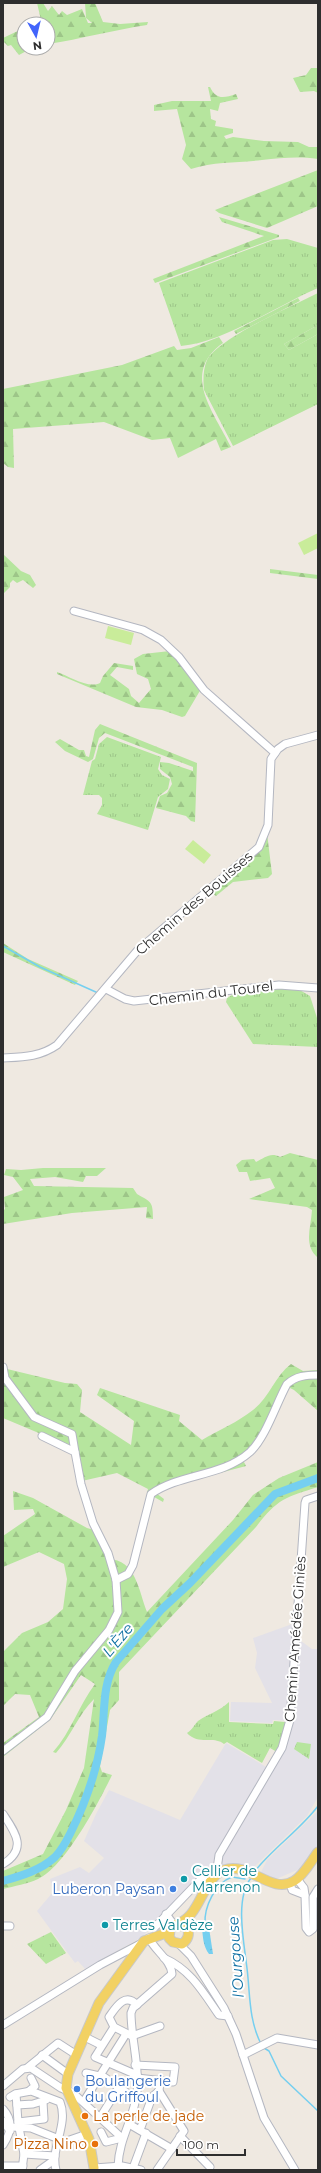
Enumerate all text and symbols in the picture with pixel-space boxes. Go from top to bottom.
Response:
north arrow [16,16,56,56]
text: N [32,38,43,53]
street label: Chemin des Bouisses [132,847,256,959]
street label: Chemin du Tourel [148,976,274,1010]
street label: Chemin Amédée Giniès [280,1555,310,1722]
water label: L'Èze [98,1619,137,1660]
place label: Cellier de Marrenon [192,1862,261,1896]
marker: Cellier de Marrenon [179,1874,189,1884]
place label: Luberon Paysan [52,1880,165,1898]
marker: Luberon Paysan [168,1884,178,1894]
place label: Terres Valdèze [113,1916,213,1934]
water label: l'Ourgouse [223,1916,248,1998]
marker: Terres Valdèze [100,1920,110,1930]
place label: Boulangerie du Griffoul [85,2072,171,2106]
marker: Boulangerie du Griffoul [72,2084,82,2094]
place label: La perle de jade [93,2107,204,2125]
marker: La perle de jade [80,2111,90,2121]
scale bar [177,2131,245,2157]
place label: Pizza Nino [14,2135,87,2153]
text: 100 m [183,2137,219,2152]
marker: Pizza Nino [90,2139,100,2149]

